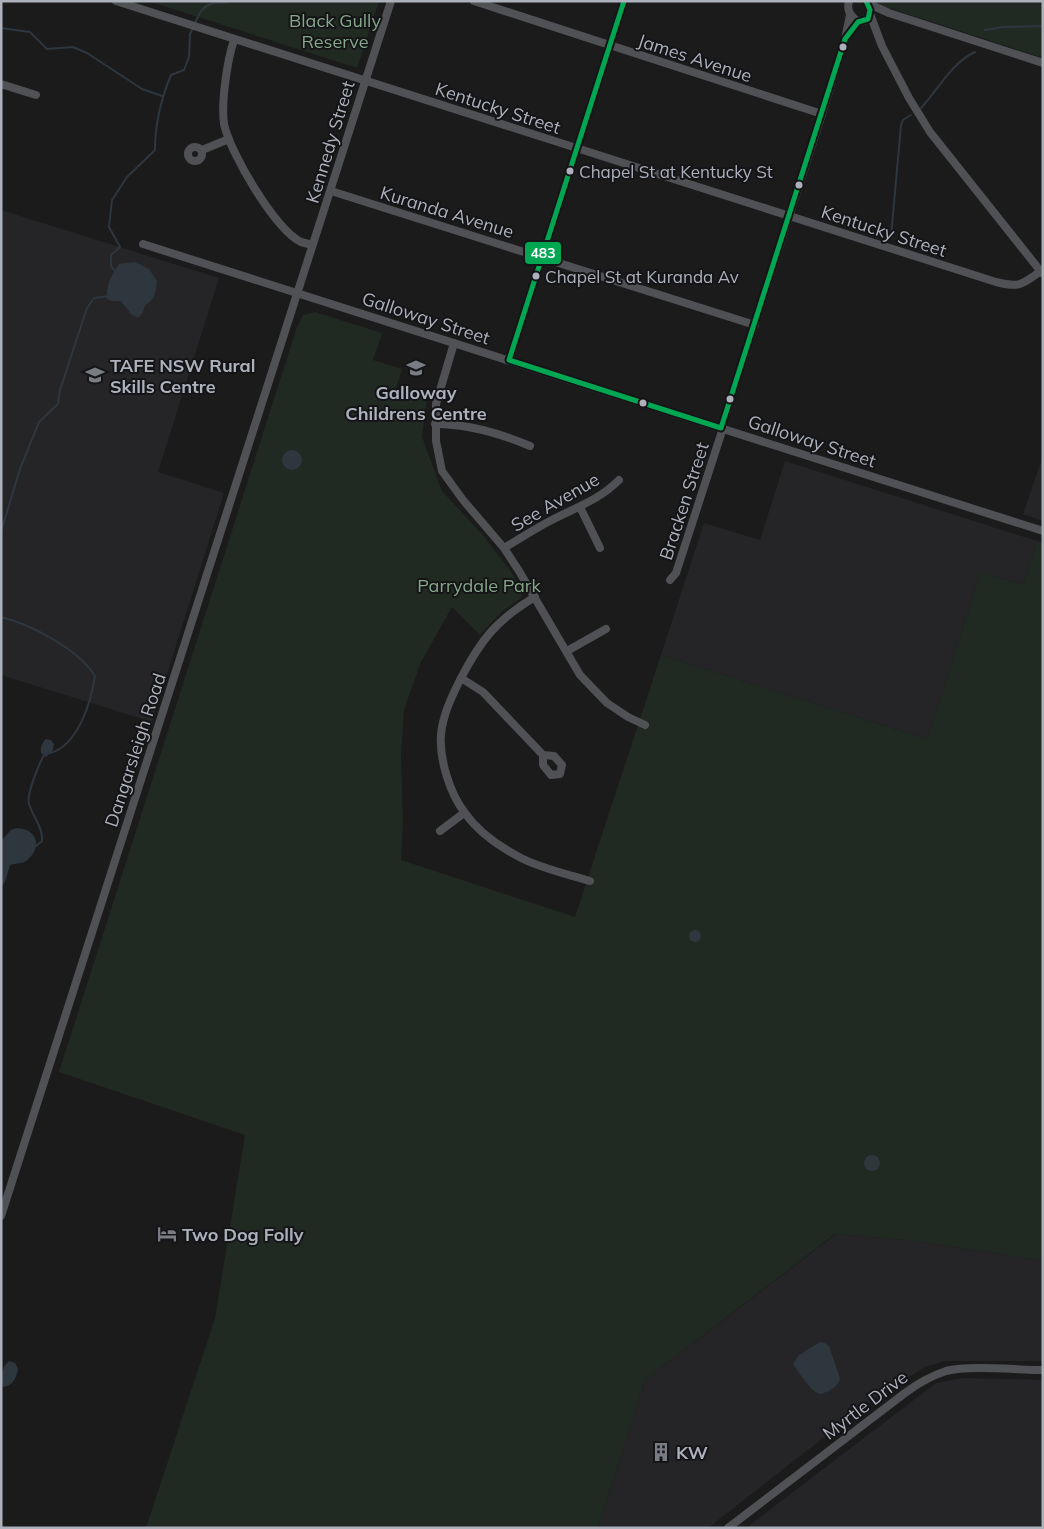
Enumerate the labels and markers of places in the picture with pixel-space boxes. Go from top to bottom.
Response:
unlabelled marker [838,42,848,52]
place label: Chapel St at Kentucky St [579,161,773,183]
marker: Chapel St at Kentucky St [565,166,575,176]
unlabelled marker [794,180,804,190]
place label: Chapel St at Kuranda Av [545,266,739,287]
marker: Chapel St at Kuranda Av [531,271,541,281]
place label: TAFE NSW Rural Skills Centre [110,354,255,398]
school or university icon: Galloway Childrens Centre [405,357,427,379]
school or university icon: TAFE NSW Rural Skills Centre [84,364,106,386]
place label: Galloway Childrens Centre [345,381,487,425]
unlabelled marker [725,394,735,404]
unlabelled marker [638,398,648,408]
hotel icon: Two Dog Folly [156,1223,178,1245]
place label: Two Dog Folly [182,1223,304,1246]
building icon: KW [650,1441,672,1463]
place label: KW [676,1441,708,1464]

